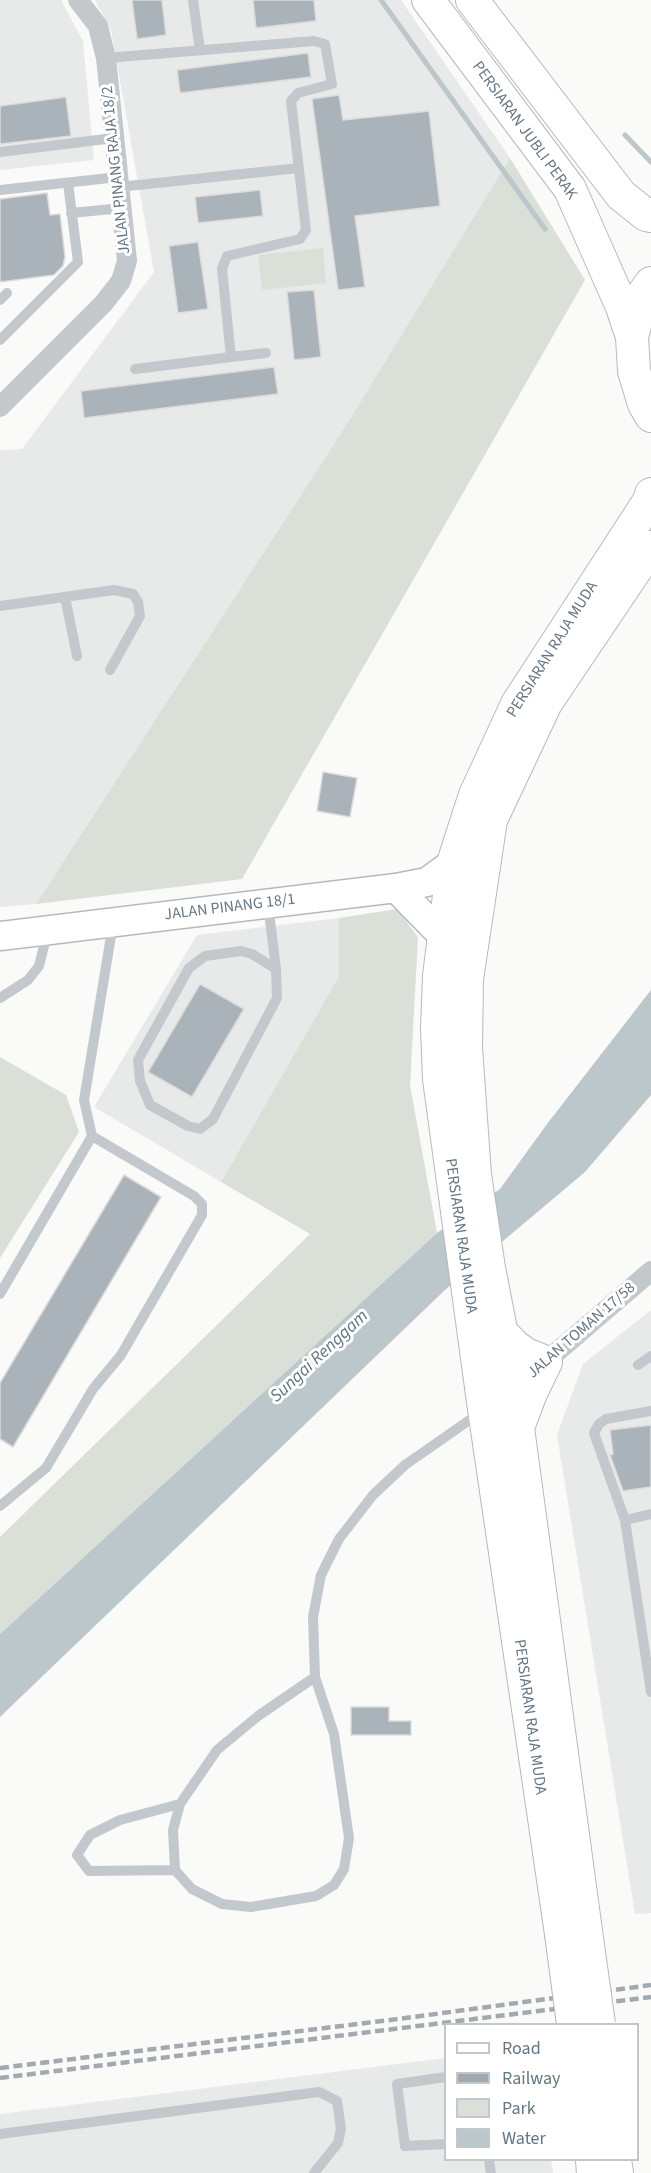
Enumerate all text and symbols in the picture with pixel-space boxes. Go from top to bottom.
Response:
street label: PERSIARAN JUBLI PERAK [467,58,581,204]
street label: JALAN PINANG RAJA 18/2 [99,85,135,255]
street label: PERSIARAN RAJA MUDA [503,578,603,722]
street label: JALAN PINANG 18/1 [164,890,296,926]
street label: PERSIARAN RAJA MUDA [440,1157,480,1315]
street label: JALAN TOMAN 17/58 [524,1279,640,1383]
water label: Sungai Renggam [267,1306,373,1408]
street label: PERSIARAN RAJA MUDA [509,1638,549,1796]
legend [444,2023,639,2161]
text: Road [502,2036,541,2061]
text: Railway [502,2066,561,2091]
text: Park [502,2096,536,2121]
text: Water [502,2126,546,2151]

